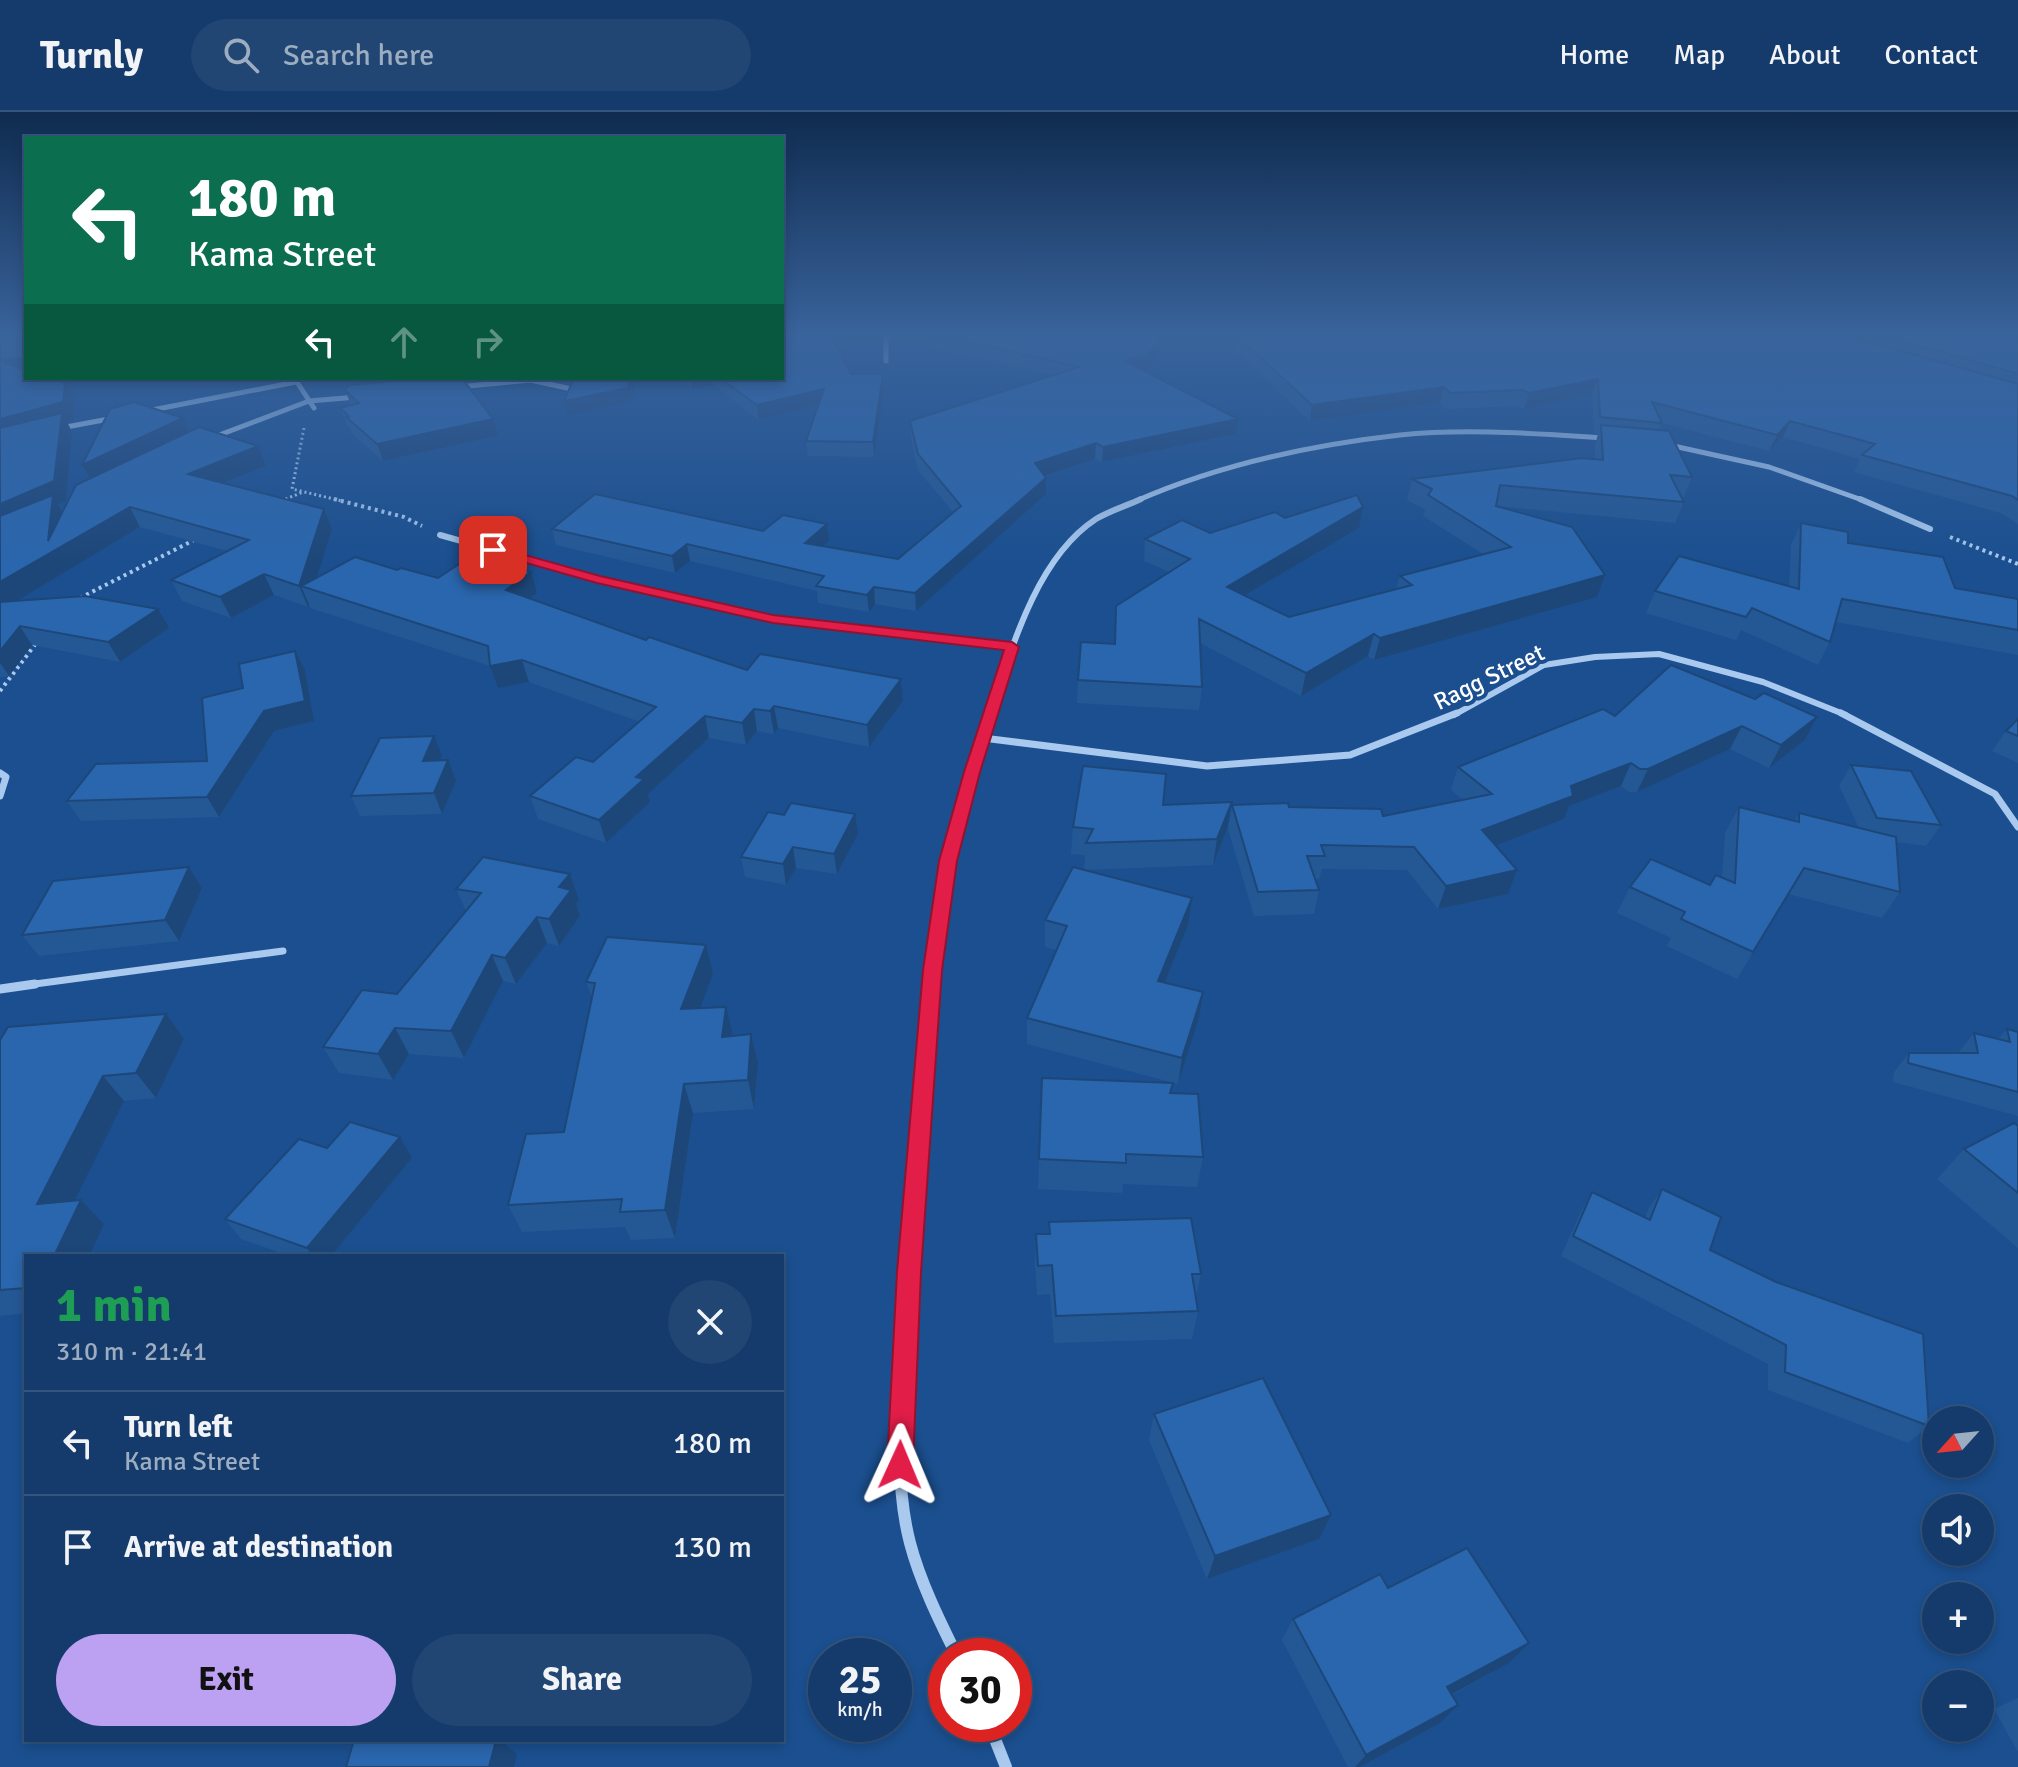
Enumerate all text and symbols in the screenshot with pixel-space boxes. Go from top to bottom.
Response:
search box [191,19,751,91]
text: Turnly [40,32,143,79]
icon: search [219,33,263,77]
text: Search here [283,37,434,74]
text: Home [1560,38,1629,72]
text: Map [1673,38,1725,72]
text: About [1769,38,1841,72]
text: Contact [1885,38,1978,72]
text: 180 m [188,163,336,232]
icon: left [56,168,160,272]
text: Kama Street [188,232,376,277]
icon: left [298,320,342,364]
icon: ahead [382,320,426,364]
icon: right [466,320,510,364]
pin [459,516,527,584]
icon: arrive [471,528,515,572]
street label: Ragg Street [1429,637,1549,717]
text: 1 min [56,1276,172,1335]
button: close [668,1280,752,1364]
text: 310 m · 21:41 [56,1336,207,1368]
north arrow [1922,1406,1994,1478]
map controls [1922,1406,1994,1742]
text: Turn left [124,1409,233,1446]
icon: left [56,1421,100,1465]
position arrow [858,1423,942,1507]
text: 180 m [673,1425,752,1462]
text: Kama Street [124,1446,260,1478]
button: sound [1922,1494,1994,1566]
icon: arrive [56,1525,100,1569]
text: Arrive at destination [124,1529,393,1566]
text: 130 m [673,1529,752,1566]
button: + [1922,1582,1994,1654]
button: Exit [56,1634,396,1726]
button: Share [412,1634,752,1726]
speed limit sign: 30 [928,1638,1032,1742]
text: 25 [838,1655,882,1705]
button: − [1922,1670,1994,1742]
text: km/h [837,1697,883,1722]

